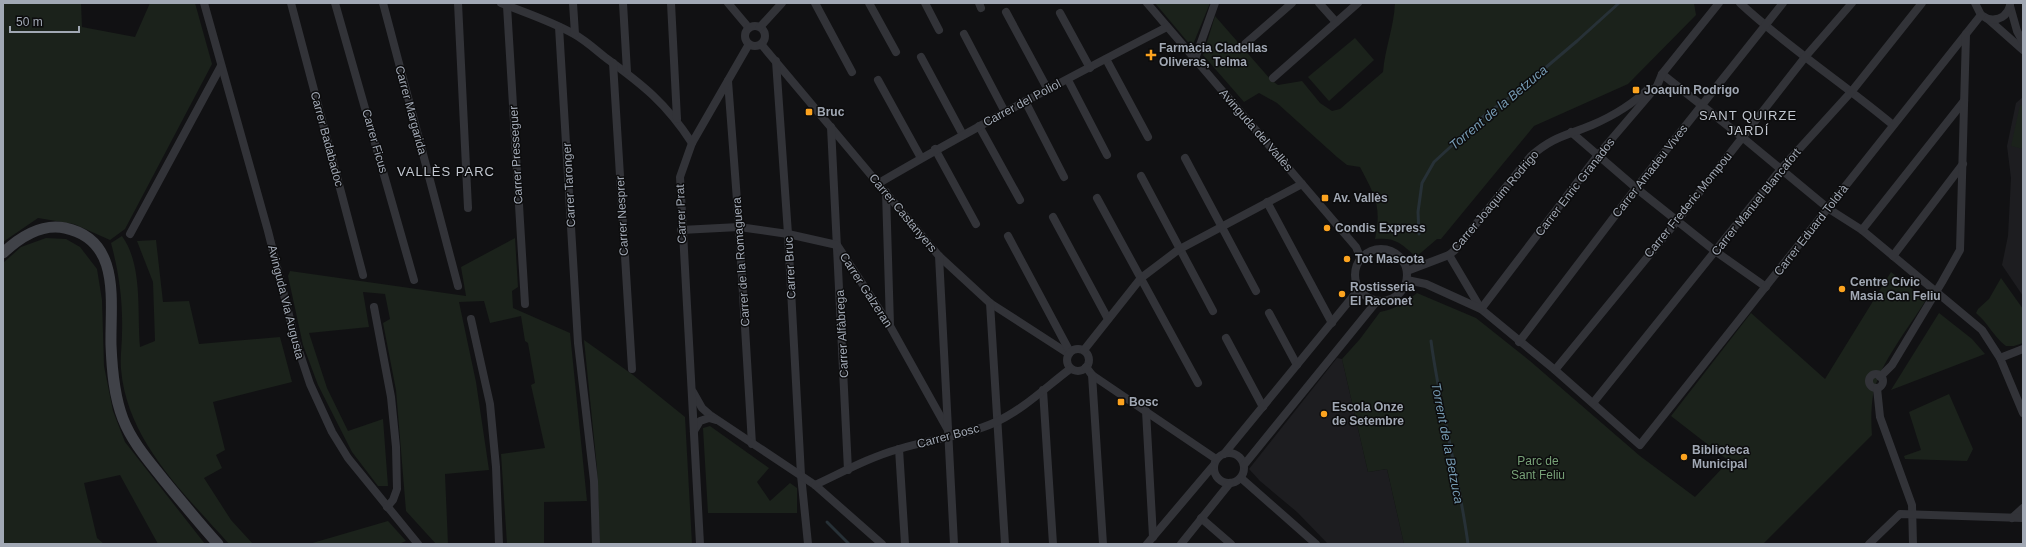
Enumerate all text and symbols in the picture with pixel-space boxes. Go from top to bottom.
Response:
scale bar [10,8,79,34]
text: 50 m [16,15,43,29]
place label: Farmàcia Cladellas Oliveras, Telma [1159,41,1268,69]
marker: Farmàcia Cladellas Oliveras, Telma [1146,50,1156,60]
water label: Torrent de la Betzuca [1446,62,1550,153]
street label: Carrer Margarida [392,64,430,156]
street label: Carrer del Poliol [981,77,1063,129]
place label: Joaquín Rodrigo [1644,83,1739,97]
marker: Joaquín Rodrigo [1631,85,1641,95]
street label: Avinguda del Vallès [1217,86,1295,174]
street label: Carrer Badabadoc [308,90,346,188]
street label: Carrer Presseguer [506,105,526,205]
place label: Bruc [817,105,845,119]
street label: Carrer Ficus [359,107,391,175]
marker: Bruc [804,107,814,117]
district label: SANT QUIRZE JARDÍ [1699,108,1797,138]
street label: Carrer Amadeu Vives [1609,122,1691,220]
street label: Carrer Enric Granados [1532,135,1618,239]
street label: Carrer Taronger [560,142,578,228]
street label: Carrer Manuel Blancafort [1708,145,1804,258]
street label: Carrer Joaquim Rodrigo [1448,147,1542,255]
street label: Carrer Frederic Mompou [1641,150,1735,260]
district label: VALLÈS PARC [397,164,495,179]
street label: Carrer Castanyers [866,171,940,255]
street label: Carrer Nesprer [613,176,631,256]
street label: Carrer Eduard Toldrà [1771,181,1851,278]
street label: Carrer Prat [673,183,689,244]
place label: Av. Vallès [1333,191,1388,205]
marker: Av. Vallès [1320,193,1330,203]
street label: Carrer de la Romaguera [729,197,752,327]
place label: Condis Express [1335,221,1426,235]
marker: Condis Express [1322,223,1332,233]
street label: Carrer Bruc [781,237,799,299]
street label: Avinguda Via Augusta [265,244,307,361]
street label: Carrer Galzeran [837,250,895,330]
place label: Tot Mascota [1355,252,1424,266]
marker: Tot Mascota [1342,254,1352,264]
place label: Centre Cívic Masia Can Feliu [1850,275,1941,303]
place label: Rostisseria El Raconet [1350,280,1415,308]
marker: Centre Cívic Masia Can Feliu [1837,284,1847,294]
street label: Carrer Alfàbrega [833,289,851,378]
marker: Rostisseria El Raconet [1337,289,1347,299]
water label: Torrent de la Betzuca [1428,381,1467,505]
place label: Bosc [1129,395,1159,409]
marker: Bosc [1116,397,1126,407]
place label: Escola Onze de Setembre [1332,400,1404,428]
marker: Escola Onze de Setembre [1319,409,1329,419]
street label: Carrer Bosc [915,421,981,451]
place label: Biblioteca Municipal [1692,443,1750,471]
marker: Biblioteca Municipal [1679,452,1689,462]
park label: Parc de Sant Feliu [1511,454,1565,482]

